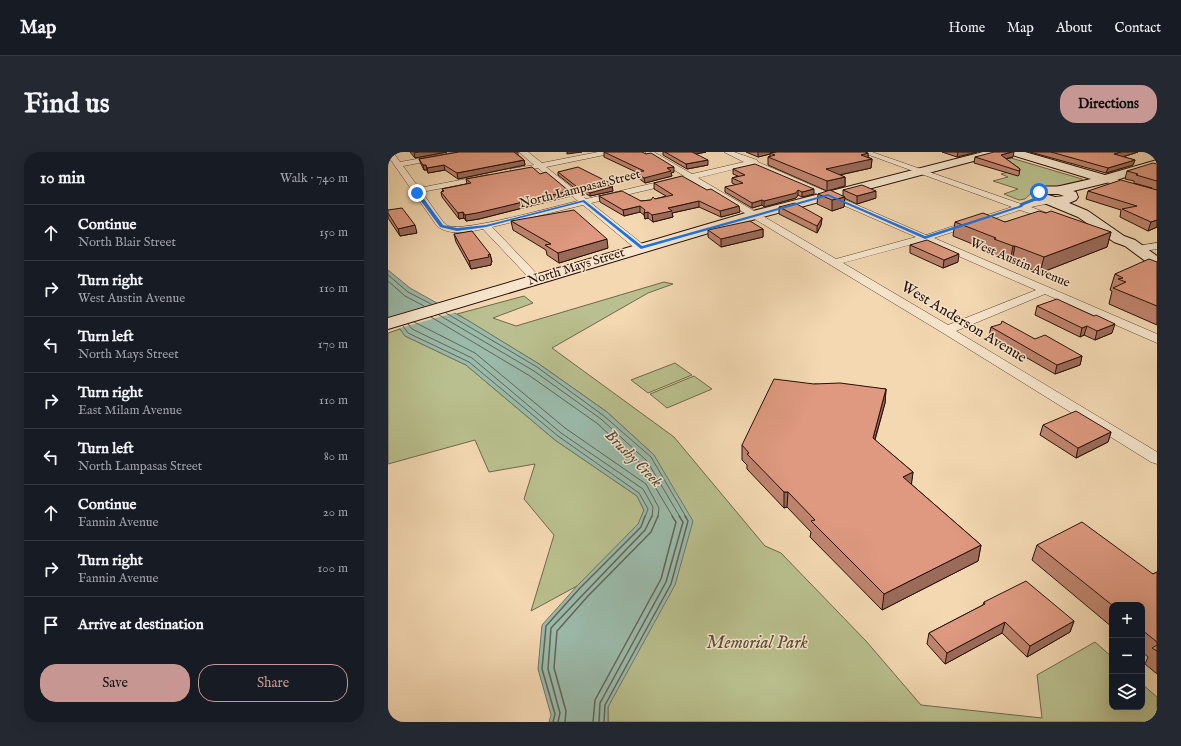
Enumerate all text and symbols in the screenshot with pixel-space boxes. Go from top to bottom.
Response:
text: Map [20,16,56,40]
text: Home [949,19,985,37]
text: Map [1007,19,1034,37]
text: About [1056,19,1092,37]
text: Contact [1114,19,1161,37]
button: Directions [1060,85,1157,123]
text: Find us [24,87,110,122]
street label: North Lampasas Street [518,166,643,212]
text: 10 min [40,168,85,189]
text: Walk · 740 m [280,170,348,187]
route start [1030,183,1048,201]
route end [408,184,426,202]
text: Continue [78,215,136,234]
icon: ahead [40,222,62,244]
text: 150 m [319,224,348,241]
text: North Blair Street [78,234,176,251]
street label: West Austin Avenue [967,234,1073,292]
street label: North Mays Street [525,244,627,290]
text: Turn right [78,271,143,290]
street label: West Anderson Avenue [898,277,1030,367]
icon: right [40,278,62,300]
text: 110 m [319,280,348,297]
text: West Austin Avenue [78,290,185,307]
text: Turn left [78,327,134,346]
icon: left [40,334,62,356]
text: 170 m [318,336,348,353]
text: North Mays Street [78,346,179,363]
text: Turn right [78,383,143,402]
icon: right [40,390,62,412]
text: 110 m [319,392,348,409]
text: East Milam Avenue [78,402,182,419]
water label: Brushy Creek [600,426,666,492]
text: Turn left [78,439,134,458]
icon: left [40,446,62,468]
text: 80 m [324,448,348,465]
text: North Lampasas Street [78,458,202,475]
text: Continue [78,495,136,514]
icon: ahead [40,502,62,524]
text: 20 m [323,504,348,521]
text: Fannin Avenue [78,514,159,531]
text: Turn right [78,551,143,570]
icon: right [40,558,62,580]
text: 100 m [318,560,348,577]
text: Fannin Avenue [78,570,159,587]
map controls [1109,602,1145,710]
button: + [1109,602,1145,638]
icon: arrive [40,614,62,636]
text: Arrive at destination [78,615,204,634]
park label: Memorial Park [706,632,808,655]
button: − [1109,638,1145,674]
button: Save [40,664,190,702]
button: Share [198,664,348,702]
button: layers [1109,674,1145,710]

